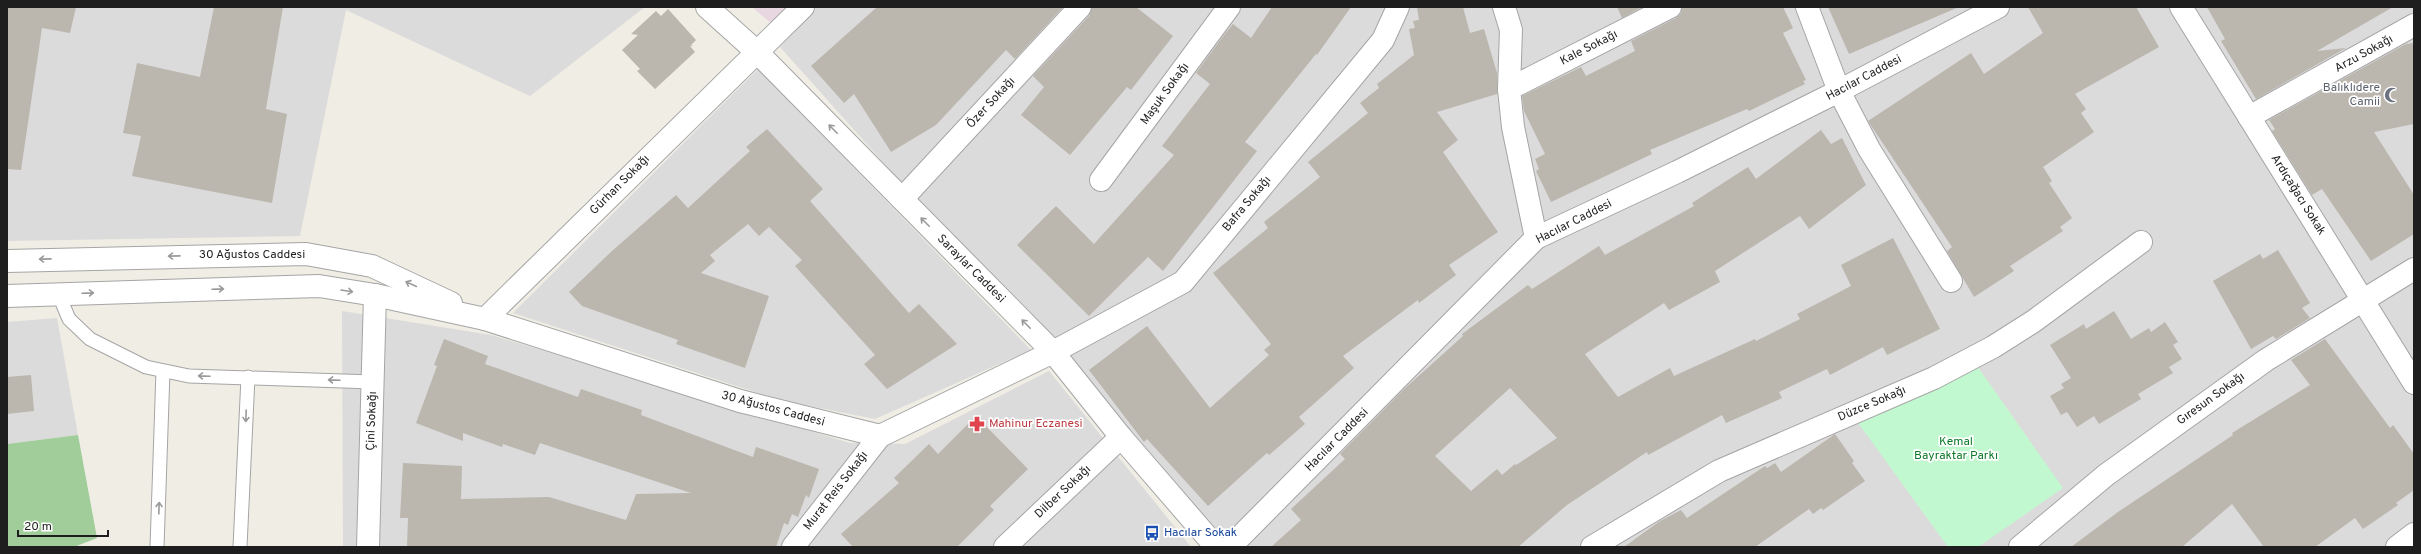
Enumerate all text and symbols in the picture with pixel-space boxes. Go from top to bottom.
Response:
street label: Kale Sokağı [1557,27,1621,69]
street label: Arzu Sokağı [2332,31,2396,77]
street label: Hacılar Caddesi [1823,51,1905,105]
street label: Maşuk Sokağı [1137,60,1193,128]
street label: Özer Sokağı [963,74,1019,132]
place label: Balıklıdere Camii [2323,80,2380,110]
mosque icon: Balıklıdere Camii [2383,86,2401,104]
one-way arrow [828,124,838,134]
street label: Gürhan Sokağı [587,152,653,218]
street label: Ardıçağacı Sokak [2267,152,2329,238]
street label: Bafra Sokağı [1219,173,1275,235]
street label: Hacılar Caddesi [1533,196,1615,248]
one-way arrow [920,217,930,227]
street label: Saraylar Caddesi [933,231,1009,307]
street label: 30 Ağustos Caddesi [199,247,305,263]
one-way arrow [168,252,181,260]
one-way arrow [39,256,52,263]
one-way arrow [406,280,418,287]
one-way arrow [211,285,224,293]
one-way arrow [341,287,354,295]
one-way arrow [81,289,94,296]
one-way arrow [1021,319,1031,329]
street label: Gıresun Sokağı [2174,369,2248,429]
one-way arrow [198,372,211,380]
one-way arrow [328,377,341,384]
street label: Düzce Sokağı [1836,382,1908,426]
street label: 30 Ağustos Caddesi [720,388,826,430]
street label: Çini Sokağı [363,391,381,451]
street label: Hacılar Caddesi [1302,405,1372,475]
one-way arrow [243,409,250,422]
pharmacy icon: Mahinur Eczanesi [968,415,986,433]
place label: Mahinur Eczanesi [989,416,1083,432]
park label: Kemal Bayraktar Parkı [1914,434,1998,464]
street label: Murat Reis Sokağı [800,448,872,534]
street label: Dilber Sokağı [1031,462,1095,522]
one-way arrow [155,502,162,515]
scale bar [18,512,108,538]
text: 20 m [24,519,52,535]
bus stop icon: Hacılar Sokak [1143,524,1161,542]
place label: Hacılar Sokak [1164,525,1237,541]

